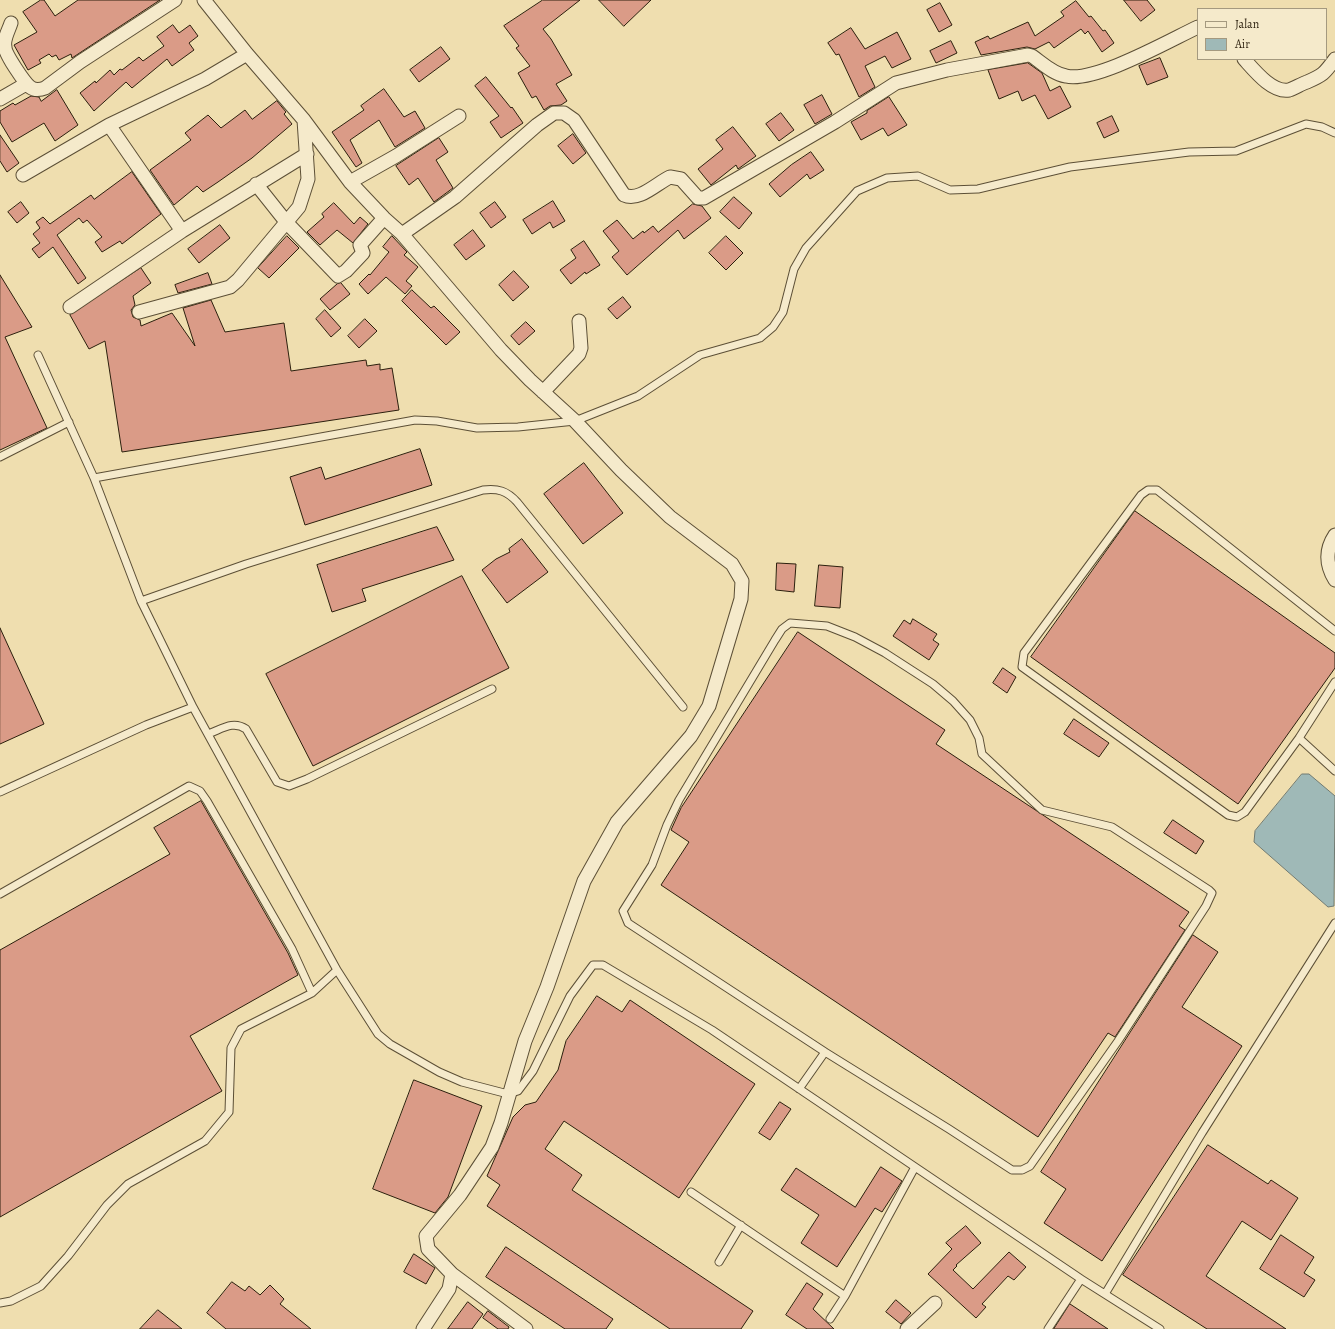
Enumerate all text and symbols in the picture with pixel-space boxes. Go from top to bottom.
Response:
legend [1197,8,1327,60]
text: Jalan [1235,16,1259,32]
text: Air [1235,36,1250,52]

